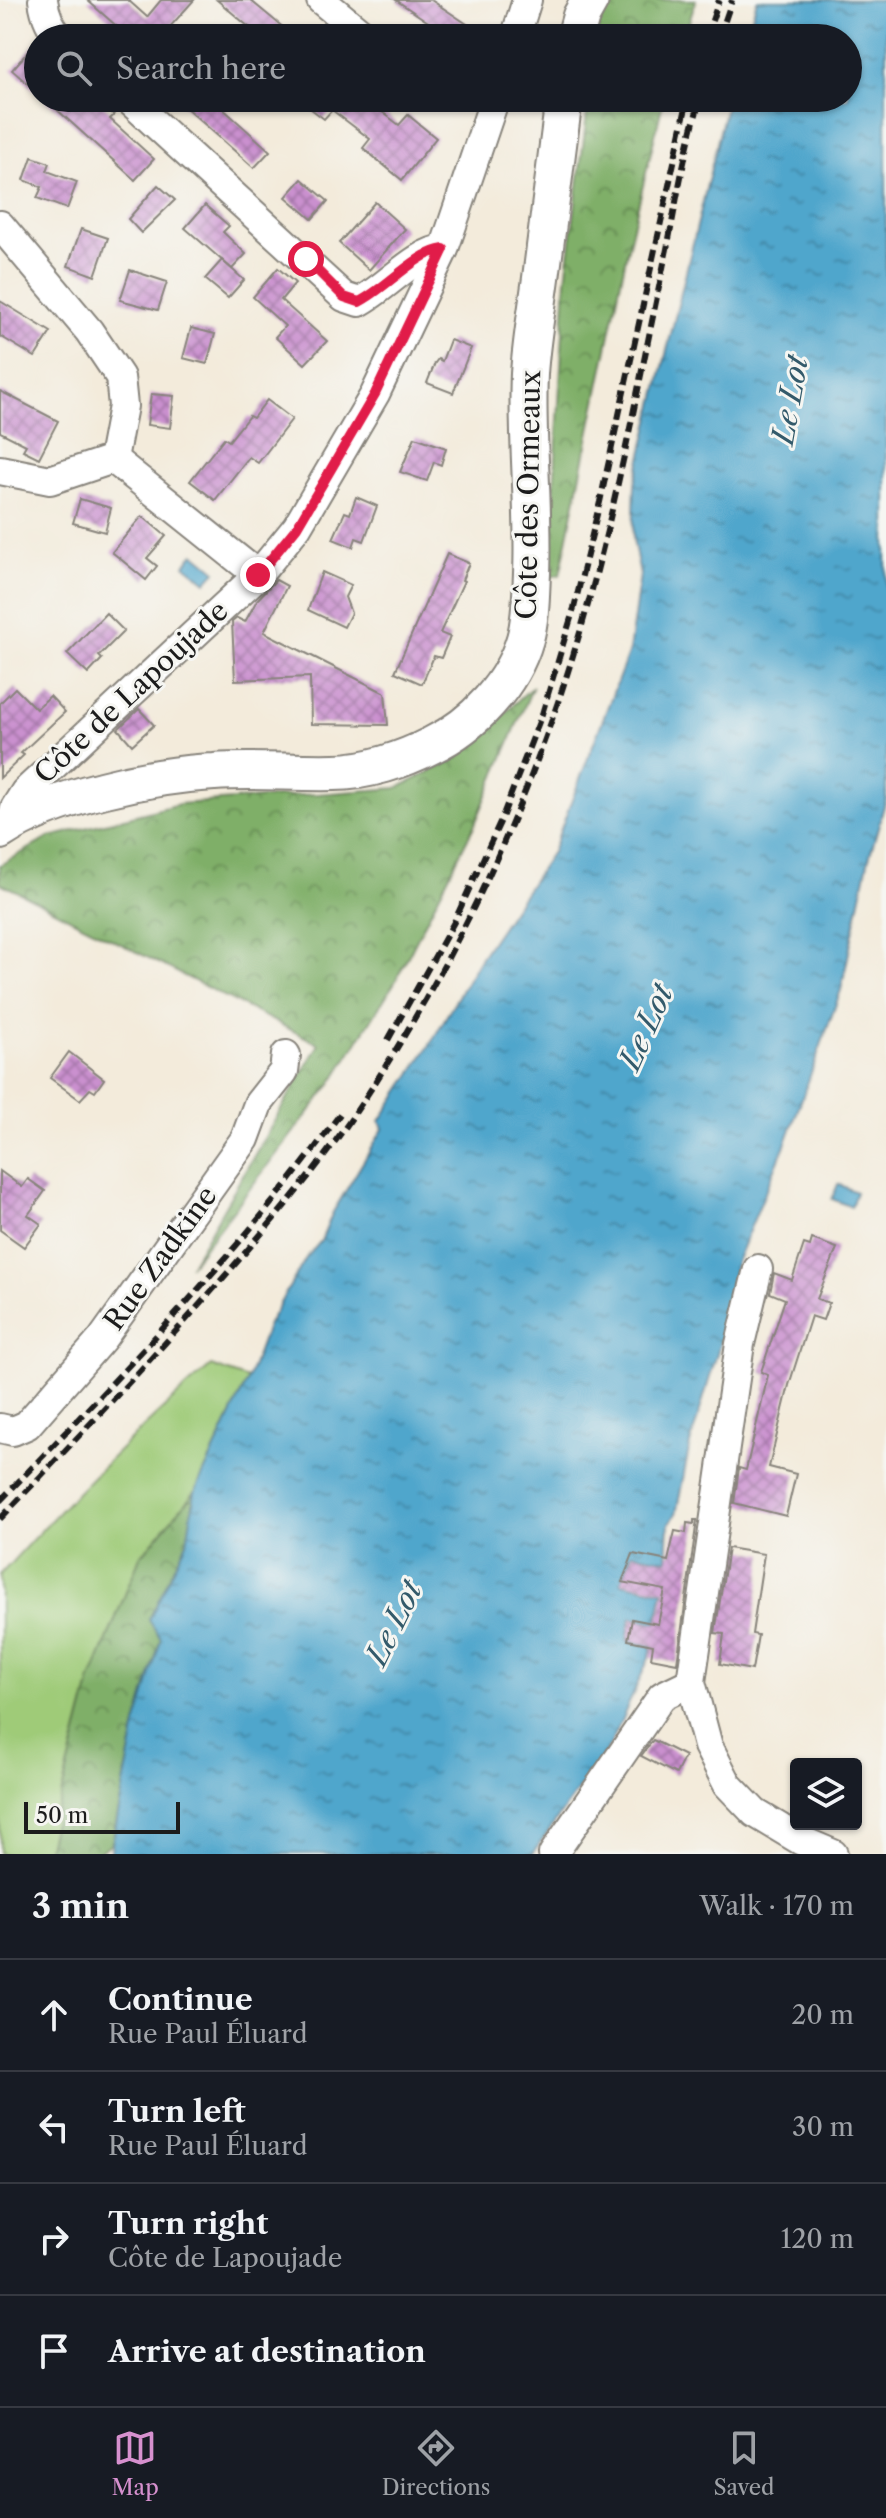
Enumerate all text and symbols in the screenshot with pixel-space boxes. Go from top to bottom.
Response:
search box [24,24,862,112]
icon: search [52,46,96,90]
text: Search here [116,50,286,87]
route start [288,241,324,277]
water label: Le Lot [764,351,816,449]
street label: Côte des Ormeaux [509,369,547,620]
route end [240,557,276,593]
street label: Côte de Lapoujade [27,594,235,790]
water label: Le Lot [610,977,682,1077]
street label: Rue Zadkine [96,1179,224,1337]
water label: Le Lot [357,1573,431,1673]
map controls [790,1758,862,1830]
button: layers [790,1758,862,1830]
scale bar [24,1798,180,1834]
text: 50 m [36,1802,88,1829]
text: 3 min [32,1885,129,1927]
text: Walk · 170 m [699,1890,854,1922]
text: Continue [108,1981,253,2018]
icon: ahead [32,1993,76,2037]
text: 20 m [791,1999,854,2031]
text: Rue Paul Éluard [108,2018,308,2050]
text: Turn left [108,2093,245,2130]
icon: left [32,2105,76,2149]
text: 30 m [792,2111,854,2143]
text: Rue Paul Éluard [108,2130,308,2162]
text: Turn right [108,2205,268,2242]
icon: right [32,2217,76,2261]
text: 120 m [780,2223,854,2255]
text: Côte de Lapoujade [108,2242,342,2274]
icon: arrive [32,2329,76,2373]
text: Arrive at destination [108,2333,426,2370]
tab: Map [111,2426,159,2501]
tab: Directions [382,2426,490,2501]
tab: Saved [713,2426,774,2501]

